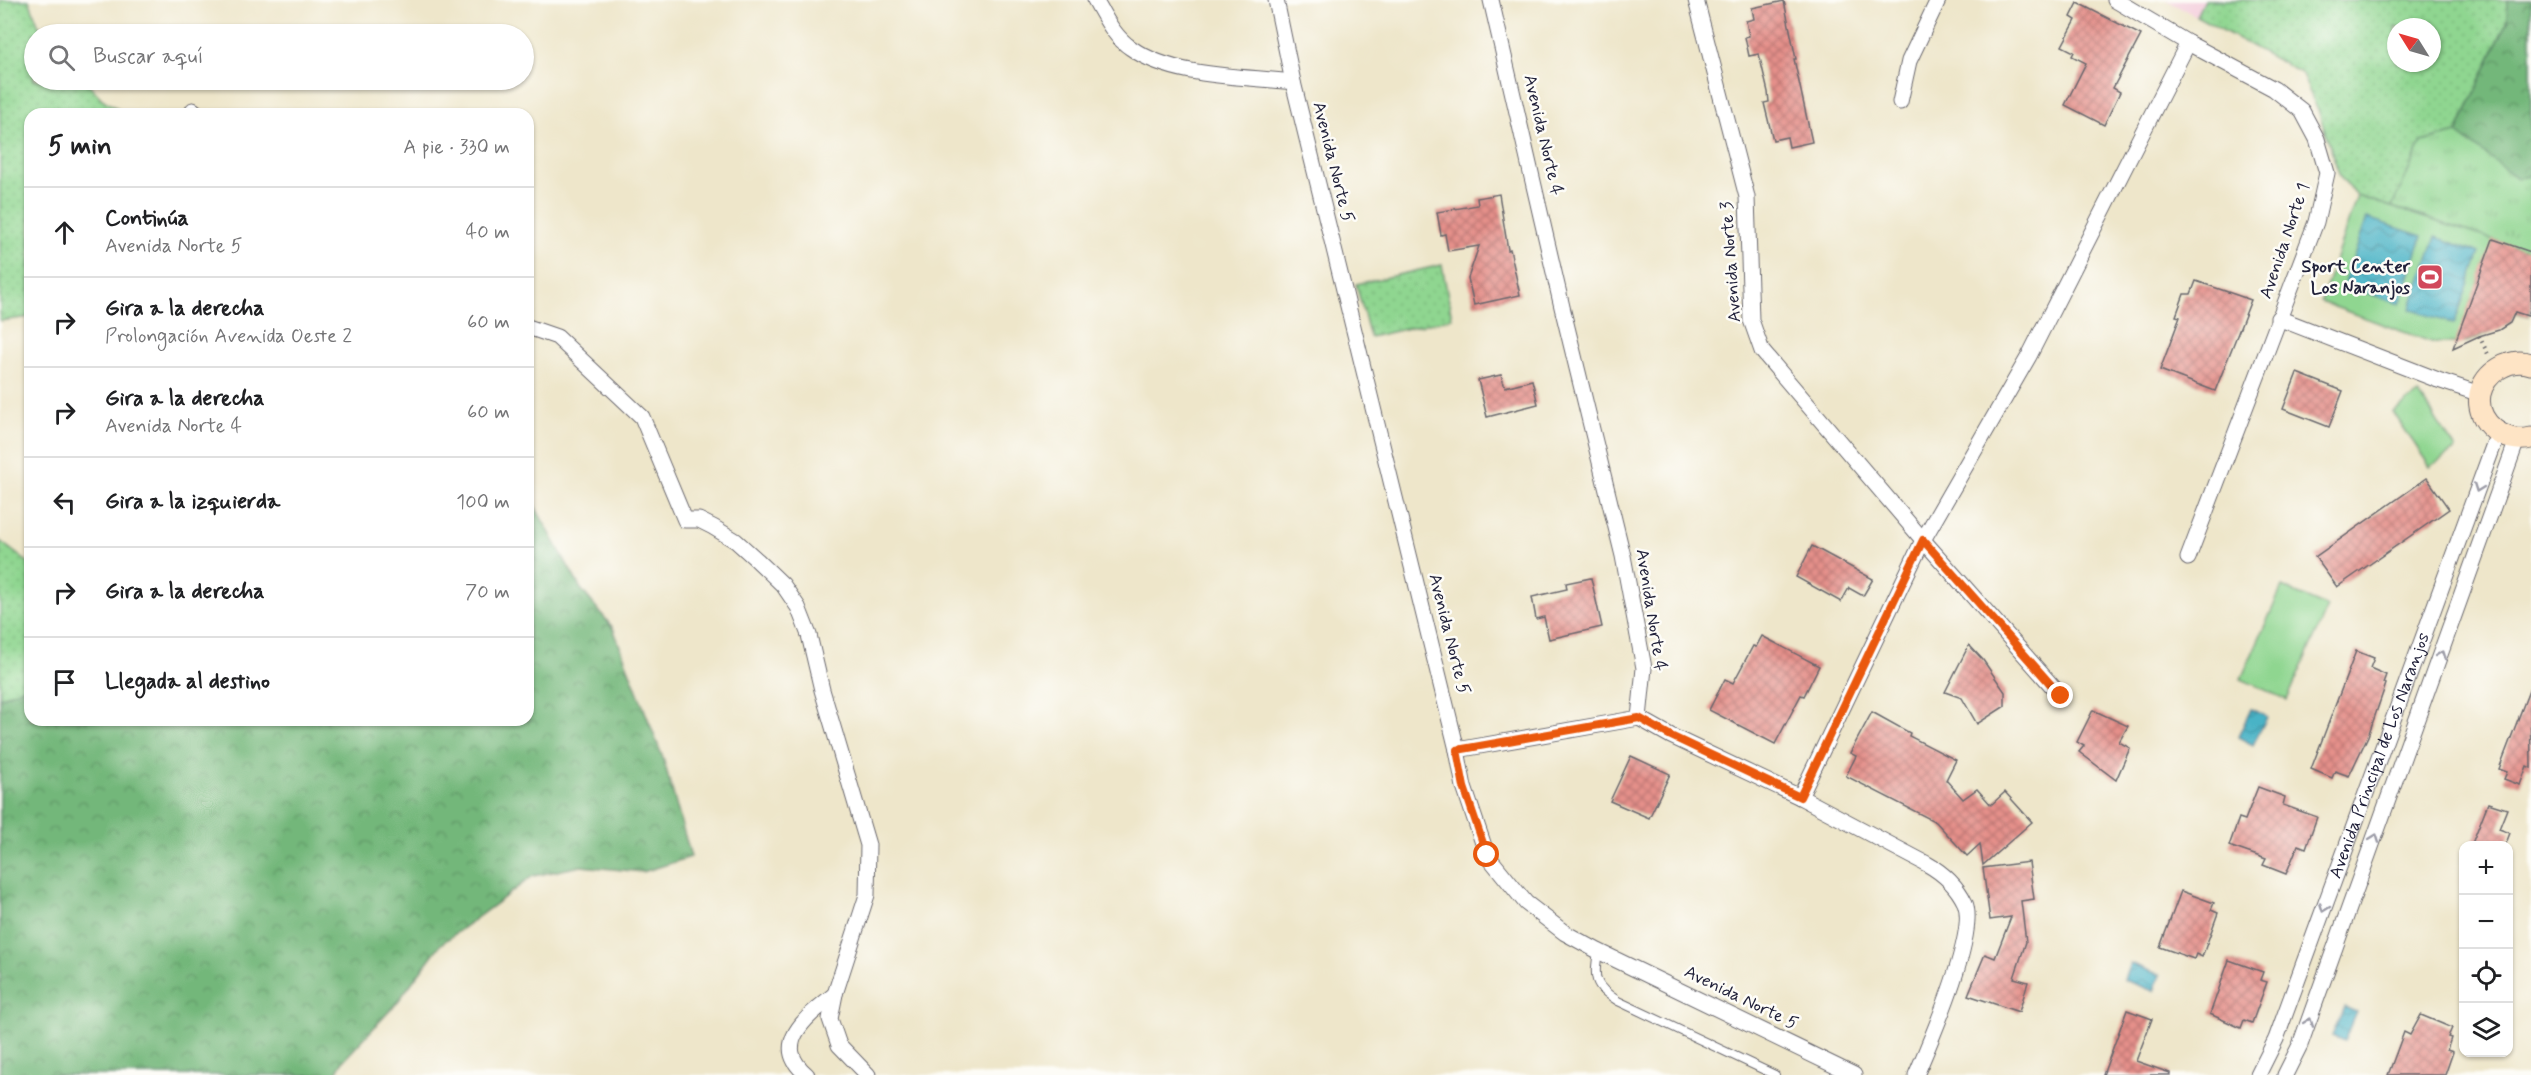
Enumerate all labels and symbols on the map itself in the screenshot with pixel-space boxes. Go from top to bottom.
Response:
north arrow [2387,18,2441,72]
street label: Avenida Norte 4 [1517,72,1569,198]
street label: Avenida Norte 5 [1306,99,1360,225]
street label: Avenida Norte 1 [2254,180,2316,302]
street label: Avenida Norte 3 [1715,201,1747,323]
place label: Sport Center Los Naranjos [2302,255,2411,300]
sports icon: Sport Center Los Naranjos [2415,262,2445,292]
one-way arrow [2472,483,2485,493]
street label: Avenida Norte 4 [1629,547,1673,673]
street label: Avenida Norte 5 [1422,571,1476,697]
street label: Avenida Principal de Los Naranjos [2324,629,2436,882]
one-way arrow [2433,650,2446,660]
route end [2047,682,2073,708]
one-way arrow [2367,833,2380,844]
route start [1473,841,1499,867]
one-way arrow [2319,902,2332,913]
street label: Avenida Norte 5 [1680,960,1802,1036]
one-way arrow [2301,1017,2314,1028]

